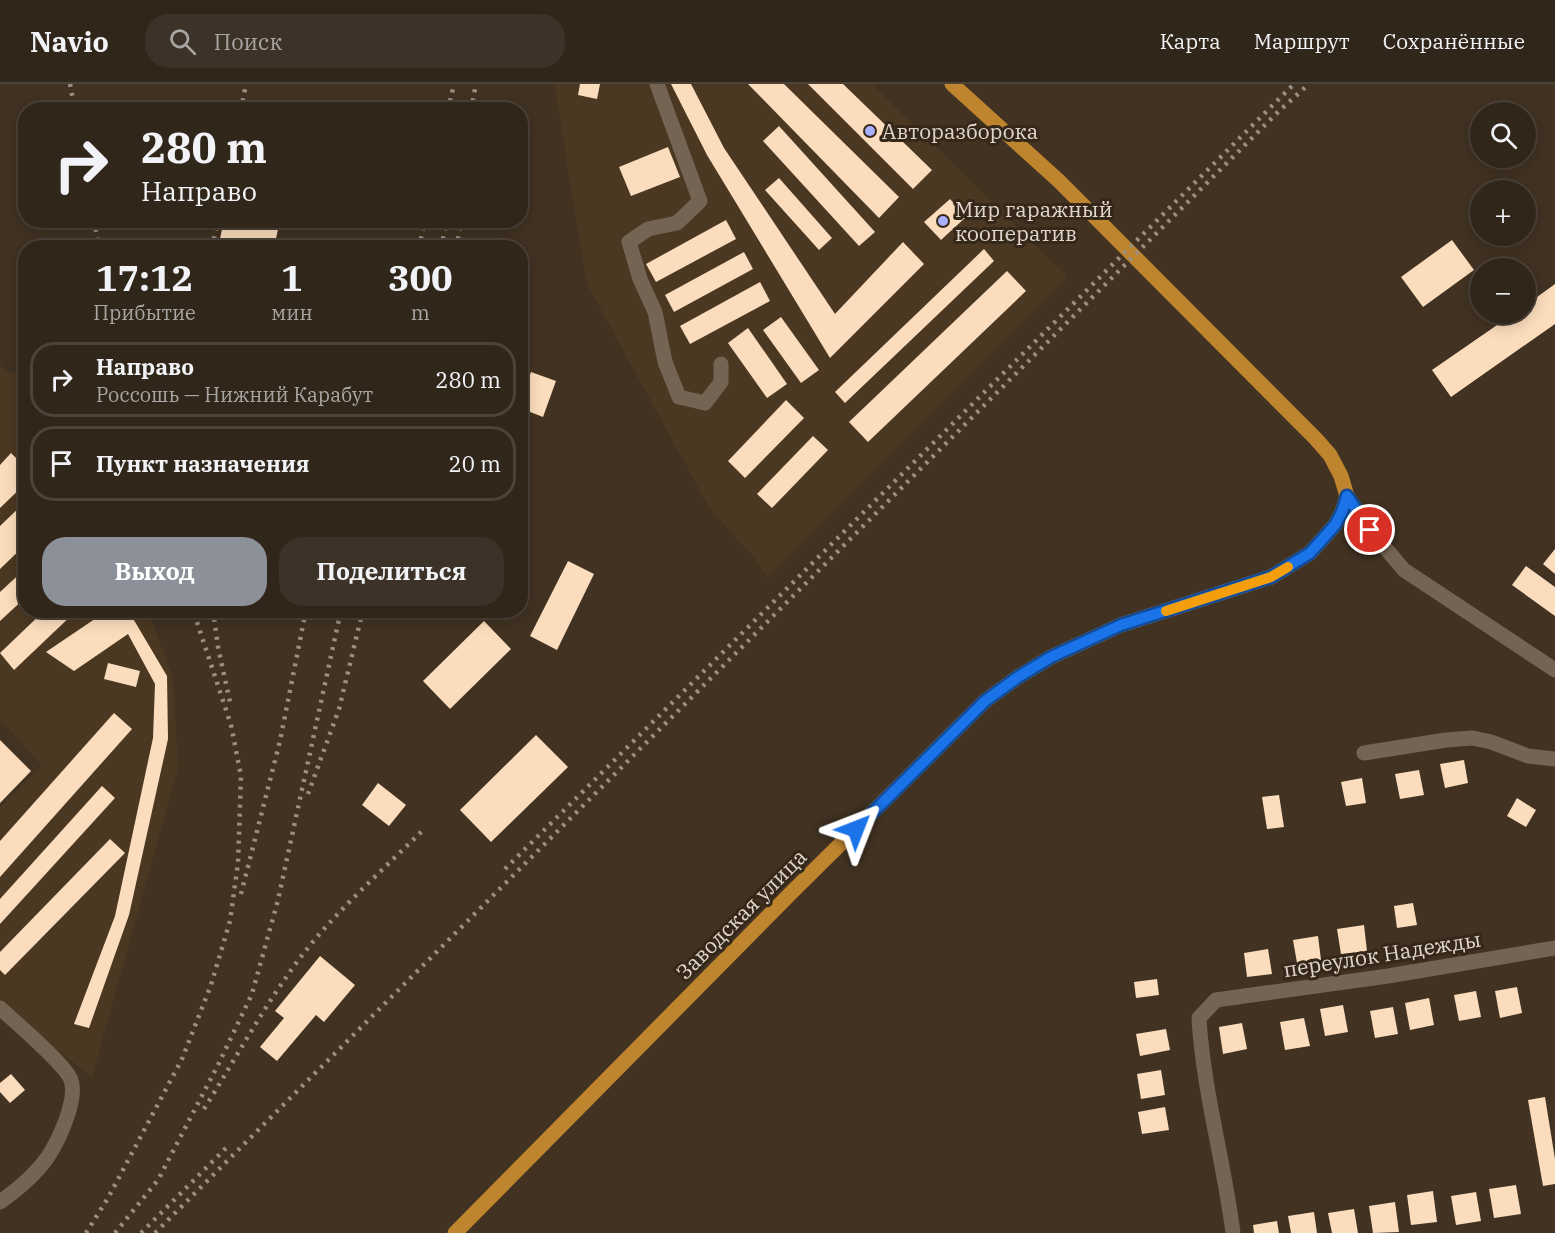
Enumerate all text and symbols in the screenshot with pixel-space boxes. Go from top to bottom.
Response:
search box [145,14,565,68]
text: Navio [30,23,109,60]
icon: search [166,25,199,58]
text: Поиск [214,27,282,56]
text: Карта [1160,27,1221,55]
text: Маршрут [1254,27,1350,55]
text: Сохранённые [1383,27,1525,55]
map controls [1470,102,1536,324]
button: search [1470,102,1536,168]
place label: Авторазборока [882,117,1038,145]
text: 280 m [141,120,267,175]
marker: Авторазборока [863,124,877,138]
icon: right [42,126,120,204]
text: Направо [141,173,257,208]
button: + [1470,180,1536,246]
place label: Мир гаражный кооператив [955,195,1113,247]
marker: Мир гаражный кооператив [936,214,950,228]
text: 17:12 [96,254,193,301]
text: 1 [281,254,303,301]
text: 300 [388,254,453,301]
button: − [1470,258,1536,324]
text: Прибытие [93,299,196,326]
text: мин [271,299,313,326]
text: m [411,299,430,326]
text: Направо [96,352,194,381]
icon: right [45,363,78,396]
text: 280 m [435,365,501,394]
text: Россошь — Нижний Карабут [96,381,373,408]
icon: arrive [45,447,78,480]
text: Пункт назначения [96,449,310,478]
text: 20 m [449,449,501,478]
pin [1344,504,1395,555]
icon: arrive [1353,513,1386,546]
button: Выход [42,537,267,606]
button: Поделиться [279,537,504,606]
position arrow [824,797,888,861]
street label: Заводская улица [670,843,812,985]
street label: переулок Надежды [1281,925,1483,983]

